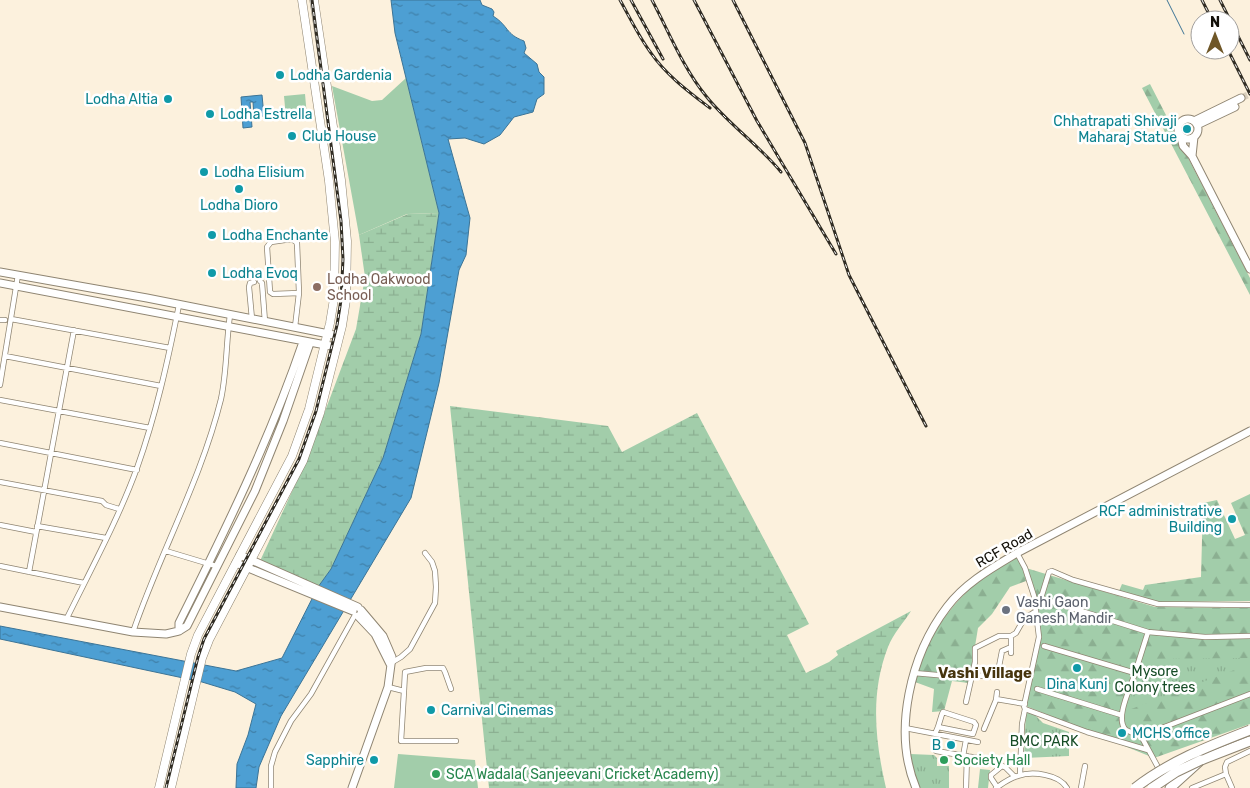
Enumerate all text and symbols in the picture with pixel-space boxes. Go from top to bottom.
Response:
north arrow [1190,10,1240,60]
text: N [1210,14,1220,31]
place label: Lodha Gardenia [290,67,392,84]
marker: Lodha Gardenia [274,69,286,81]
place label: Lodha Altia [85,91,158,108]
marker: Lodha Altia [162,93,174,105]
place label: Lodha Estrella [220,106,312,123]
marker: Lodha Estrella [204,108,216,120]
place label: Chhatrapati Shivaji Maharaj Statue [1053,113,1177,146]
marker: Chhatrapati Shivaji Maharaj Statue [1181,123,1193,135]
place label: Club House [302,128,377,145]
marker: Club House [286,130,298,142]
place label: Lodha Elisium [214,164,304,181]
marker: Lodha Elisium [198,166,210,178]
marker: Lodha Dioro [233,183,245,195]
place label: Lodha Dioro [200,197,278,214]
place label: Lodha Enchante [222,227,329,244]
marker: Lodha Enchante [206,229,218,241]
place label: Lodha Evoq [222,265,298,282]
marker: Lodha Evoq [206,267,218,279]
place label: Lodha Oakwood School [327,271,431,304]
marker: Lodha Oakwood School [311,281,323,293]
place label: RCF administrative Building [1099,503,1222,536]
marker: RCF administrative Building [1226,513,1238,525]
street label: RCF Road [973,525,1036,572]
place label: Vashi Gaon Ganesh Mandir [1016,594,1114,627]
marker: Vashi Gaon Ganesh Mandir [1000,604,1012,616]
marker: Dina Kunj [1071,662,1083,674]
park label: Mysore Colony trees [1114,663,1196,696]
district label: Vashi Village [938,664,1032,682]
place label: Dina Kunj [1046,676,1108,693]
place label: Carnival Cinemas [441,702,554,719]
marker: Carnival Cinemas [425,704,437,716]
place label: MCHS office [1132,725,1210,742]
marker: MCHS office [1116,727,1128,739]
park label: BMC PARK [1010,733,1079,750]
place label: B [932,737,941,754]
marker: B [945,739,957,751]
place label: Sapphire [306,752,364,769]
place label: Society Hall [954,752,1030,769]
marker: Sapphire [368,754,380,766]
marker: Society Hall [938,754,950,766]
place label: SCA Wadala( Sanjeevani Cricket Academy) [446,766,719,783]
marker: SCA Wadala( Sanjeevani Cricket Academy) [430,768,442,780]

